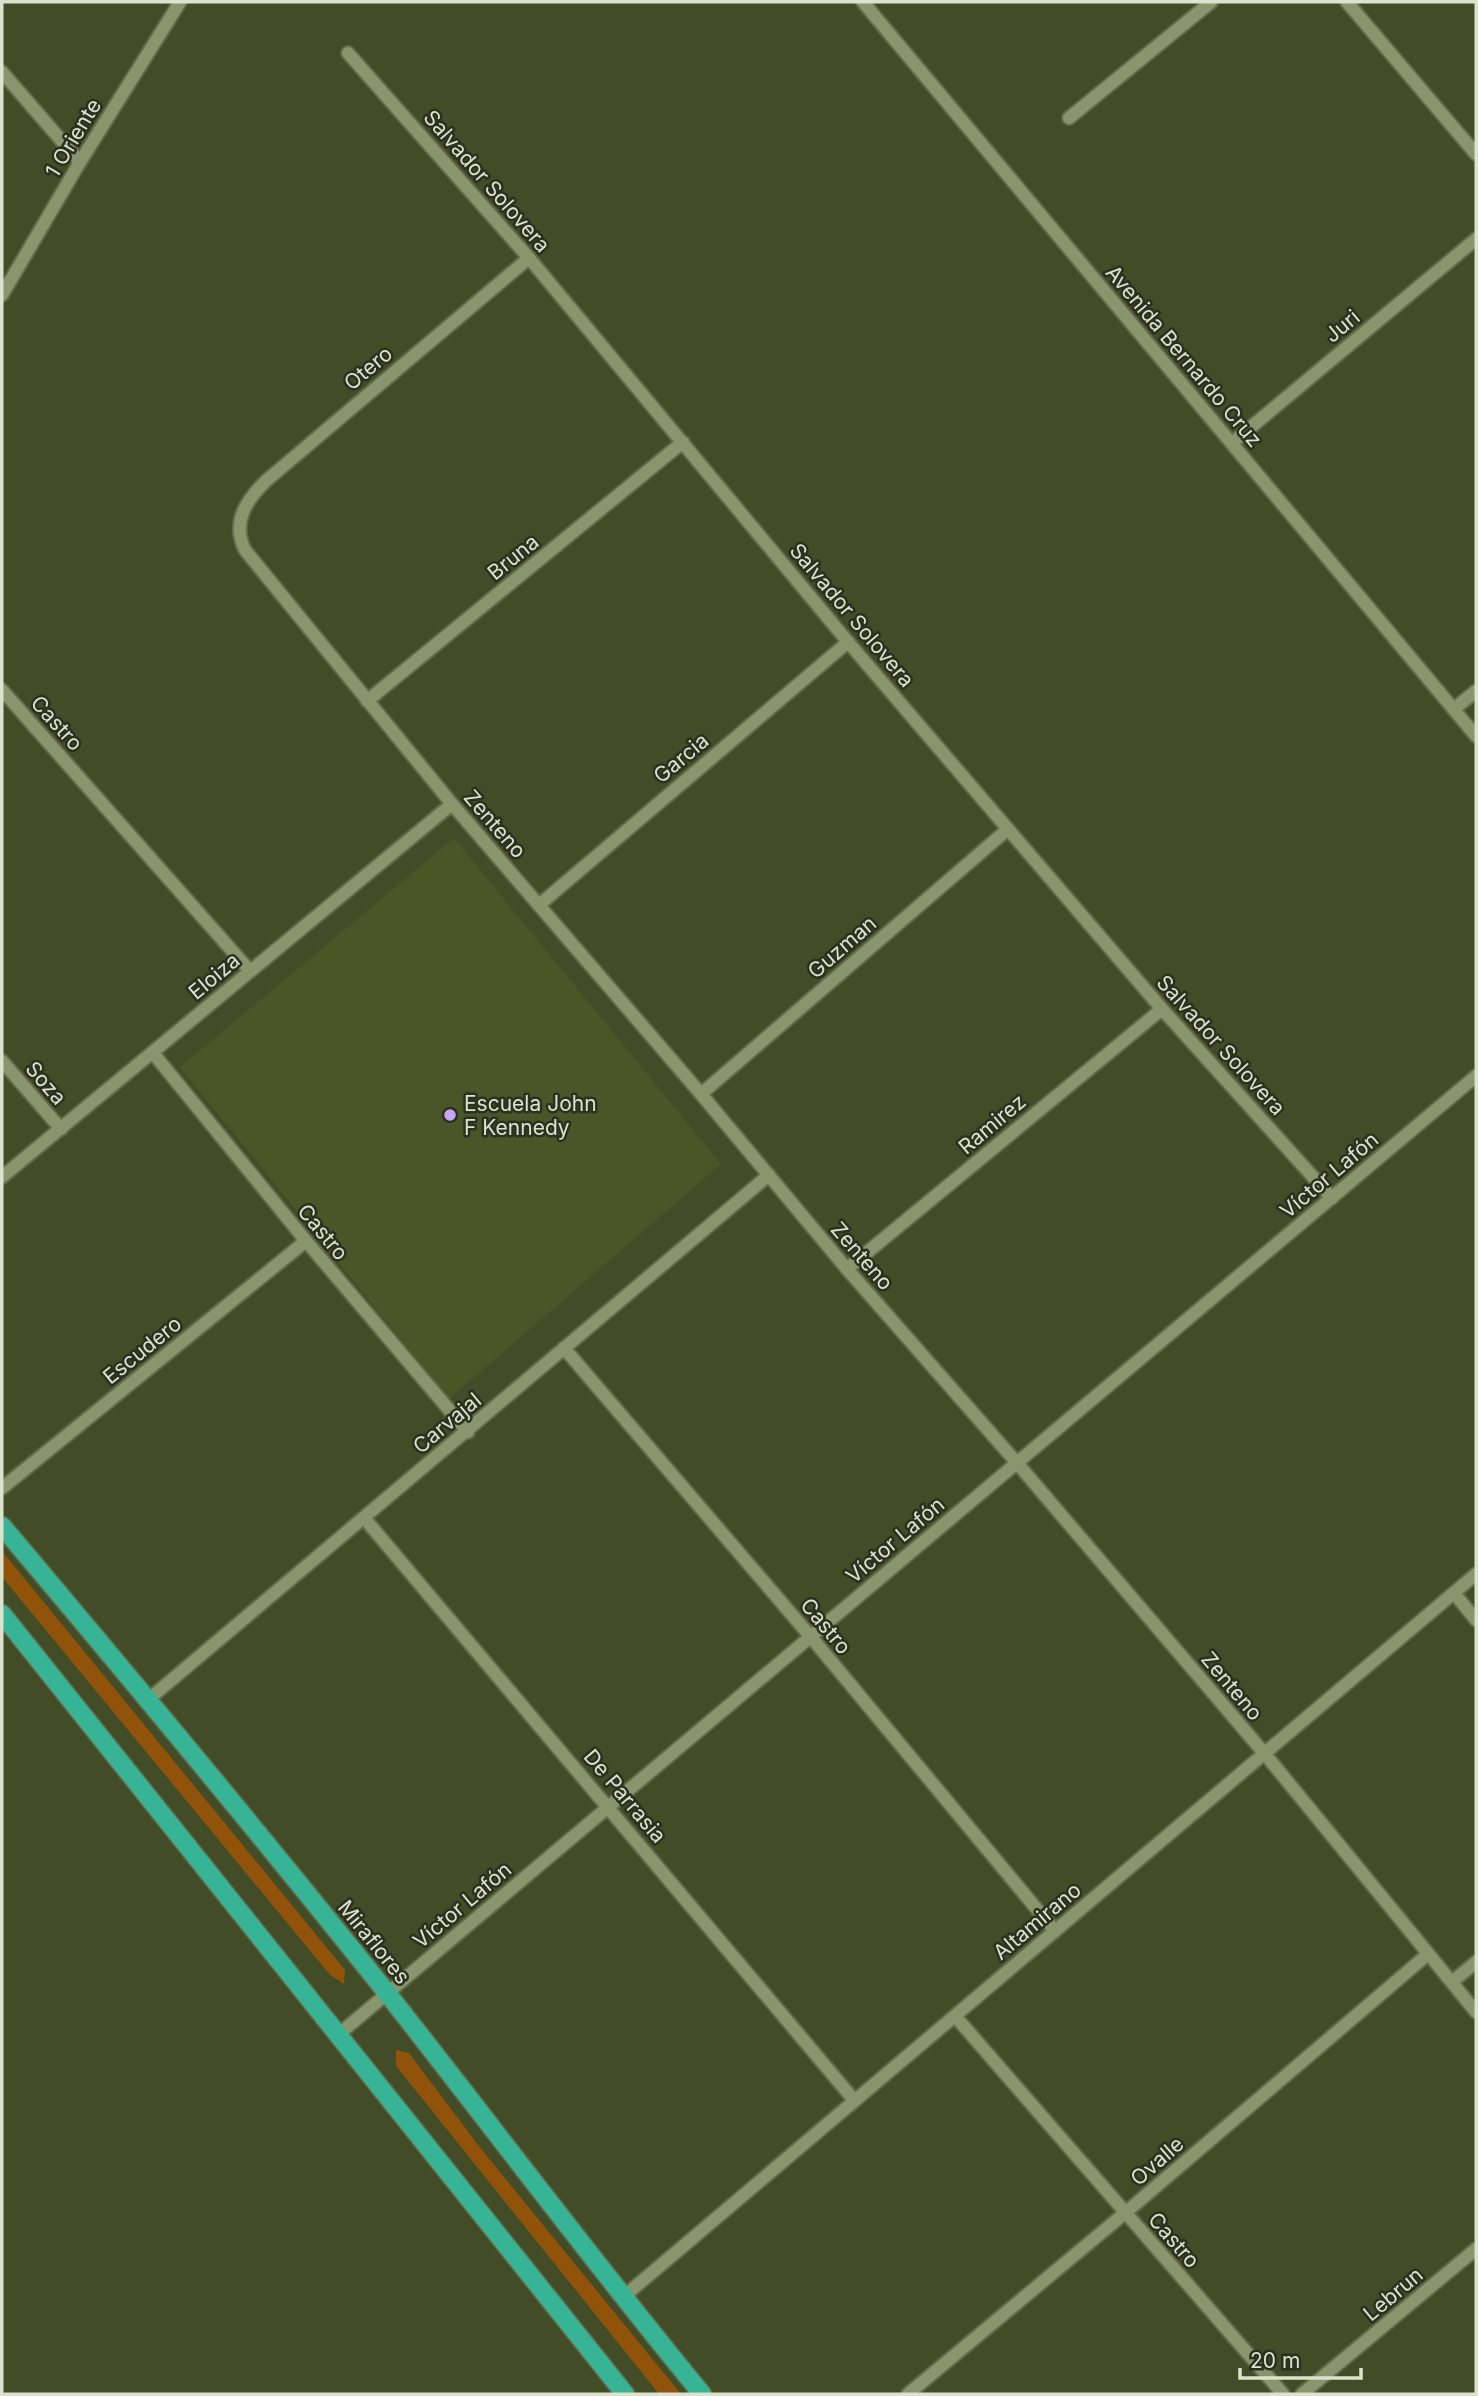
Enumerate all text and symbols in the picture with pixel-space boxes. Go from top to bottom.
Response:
street label: 1 Oriente [40,94,106,182]
street label: Salvador Solovera [419,105,555,257]
street label: Avenida Bernardo Cruz [1101,260,1267,452]
street label: Juri [1320,304,1364,348]
street label: Otero [339,341,397,395]
street label: Bruna [482,529,544,585]
street label: Salvador Solovera [785,538,919,692]
street label: Castro [26,690,88,756]
street label: Garcia [648,728,714,788]
street label: Zenteno [459,785,531,863]
street label: Guzman [803,911,881,983]
street label: Eloiza [183,948,245,1004]
street label: Salvador Solovera [1152,970,1290,1120]
street label: Soza [20,1056,72,1110]
street label: Ramirez [953,1089,1031,1159]
place label: Escuela John F Kennedy [464,1091,597,1140]
marker: Escuela John F Kennedy [442,1107,458,1123]
street label: Víctor Lafón [1275,1127,1383,1223]
street label: Castro [292,1199,354,1265]
street label: Zenteno [826,1217,898,1295]
street label: Escudero [98,1311,186,1389]
street label: Carvajal [408,1387,486,1459]
street label: Víctor Lafón [841,1492,949,1588]
street label: Castro [795,1593,857,1659]
street label: Zenteno [1196,1647,1268,1725]
street label: De Parrasia [579,1744,671,1848]
street label: Víctor Lafón [408,1857,516,1953]
street label: Altamirano [988,1877,1086,1965]
street label: Miraflores [333,1895,415,1989]
street label: Ovalle [1125,2131,1189,2191]
street label: Castro [1143,2207,1205,2273]
street label: Lebrun [1358,2262,1428,2326]
scale bar [1240,2336,1361,2380]
text: 20 m [1250,2348,1300,2373]

